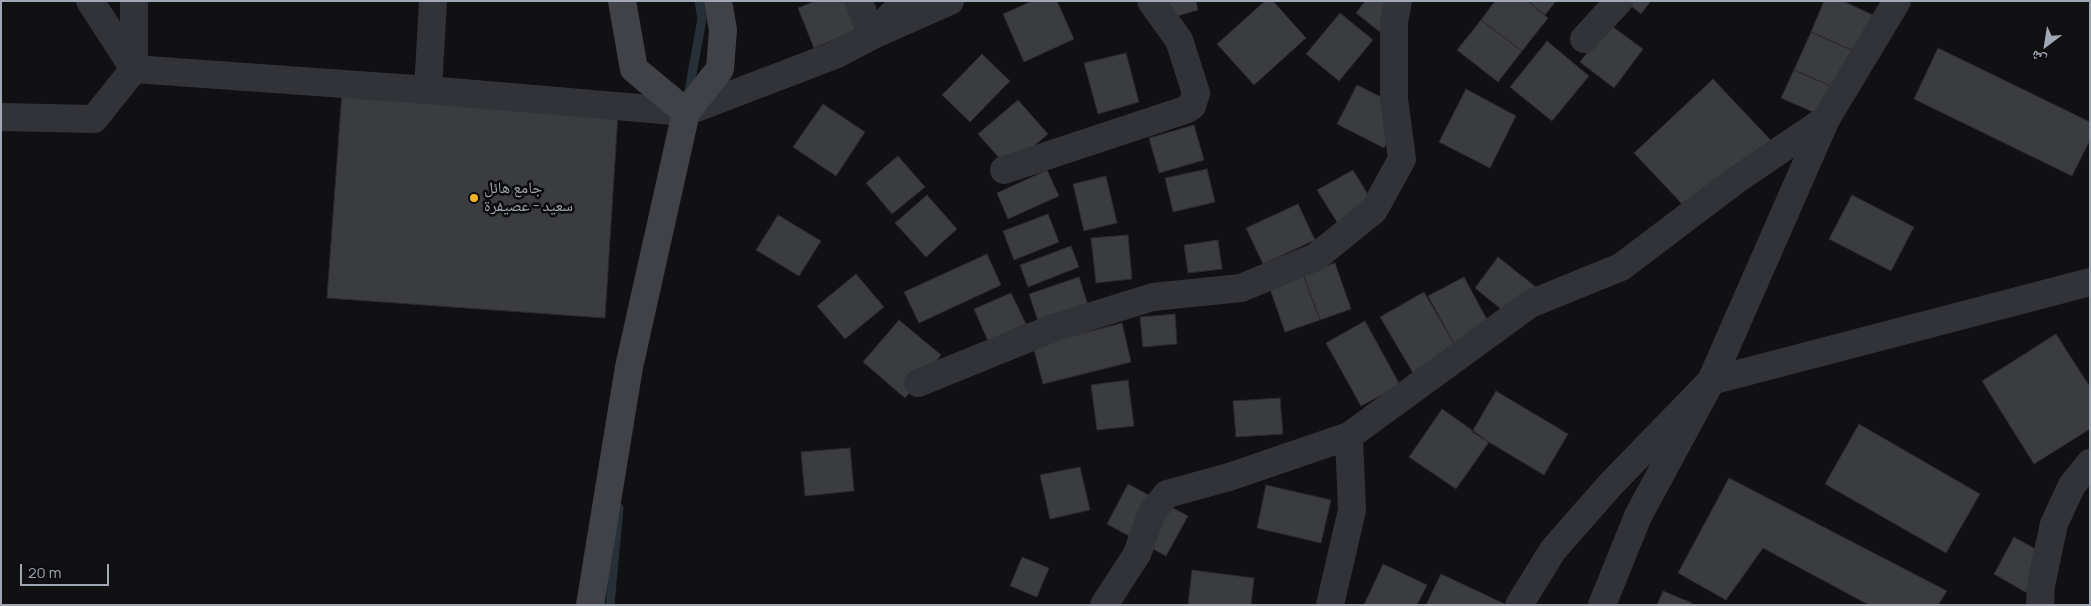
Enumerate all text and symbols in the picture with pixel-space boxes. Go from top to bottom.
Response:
north arrow [2021,20,2071,70]
text: ش [2027,46,2049,70]
place label: جامع هائل سعيد - عصيفرة [484,179,573,217]
marker: جامع هائل سعيد - عصيفرة [468,192,480,204]
scale bar [22,554,111,586]
text: 20 m [28,562,61,583]

